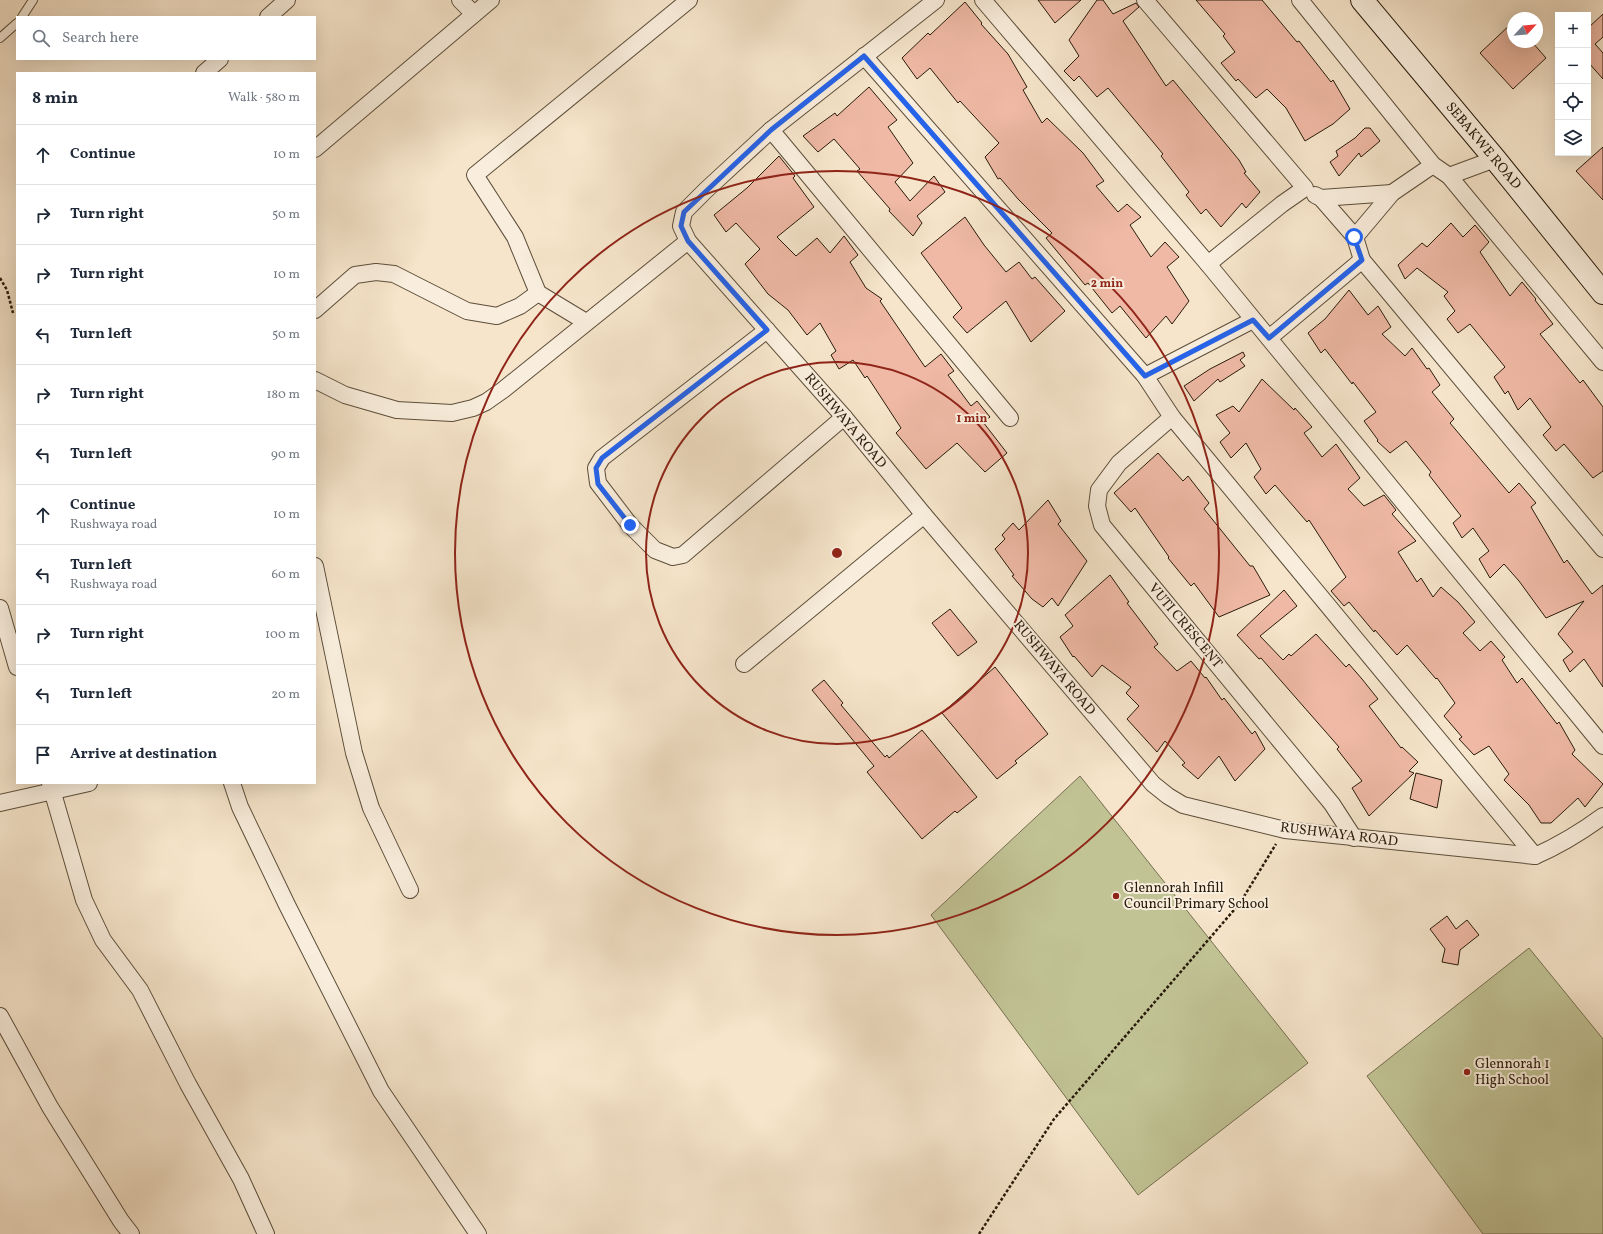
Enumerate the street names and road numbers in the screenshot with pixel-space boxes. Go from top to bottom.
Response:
street label: SEBAKWE ROAD [1441,98,1525,194]
street label: RUSHWAYA ROAD [800,369,890,473]
street label: VUTI CRESCENT [1144,579,1226,673]
street label: RUSHWAYA ROAD [1009,616,1099,720]
street label: RUSHWAYA ROAD [1279,818,1399,852]

